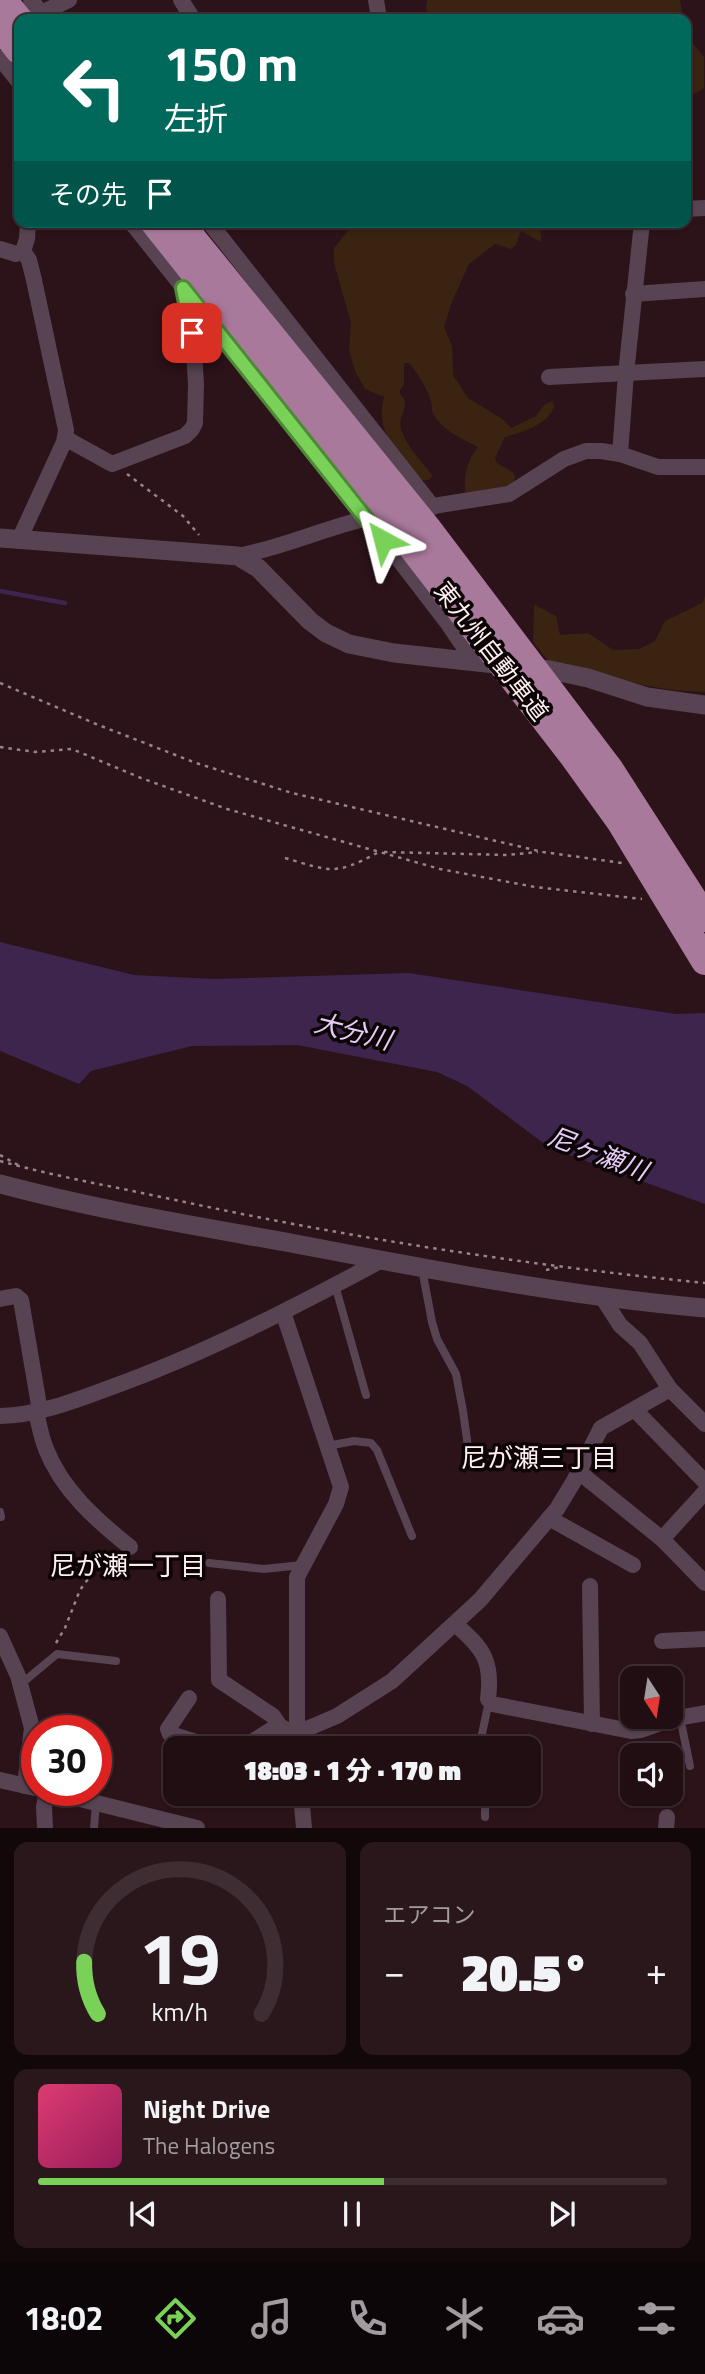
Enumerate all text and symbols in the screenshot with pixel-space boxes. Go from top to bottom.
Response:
text: 150 m [164,25,298,100]
icon: left [49,42,140,133]
text: 左折 [164,94,228,142]
text: その先 [49,175,127,214]
icon: arrive [141,175,179,213]
pin [162,303,222,363]
icon: arrive [173,314,211,352]
position arrow [346,503,420,577]
street label: 東九州自動車道 [426,574,558,728]
water label: 大分川 [310,1003,398,1060]
water label: 尼ヶ瀬川 [542,1116,656,1191]
district label: 尼が瀬三丁目 [461,1438,617,1477]
district label: 尼が瀬一丁目 [50,1546,206,1585]
north arrow [620,1666,682,1729]
map controls [620,1666,683,1806]
speed limit sign: 30 [21,1715,112,1806]
button: sound [620,1743,683,1806]
text: 18:03 · 1 分 · 170 m [243,1751,461,1790]
text: エアコン [384,1897,476,1932]
text: 19 [139,1903,221,2013]
text: 20.5° [461,1932,590,2011]
text: − [384,1942,405,2000]
text: + [646,1942,667,2000]
text: km/h [151,1993,208,2031]
text: Night Drive [143,2089,270,2128]
text: The Halogens [143,2128,275,2163]
icon: previous [124,2195,162,2233]
icon: pause [333,2195,371,2233]
icon: next [543,2195,581,2233]
text: 18:02 [24,2294,104,2342]
icon: directions [151,2294,200,2343]
icon: music [247,2294,296,2343]
icon: phone [343,2294,392,2343]
icon: climate [440,2294,489,2343]
icon: car [536,2294,585,2343]
icon: filters [632,2294,681,2343]

